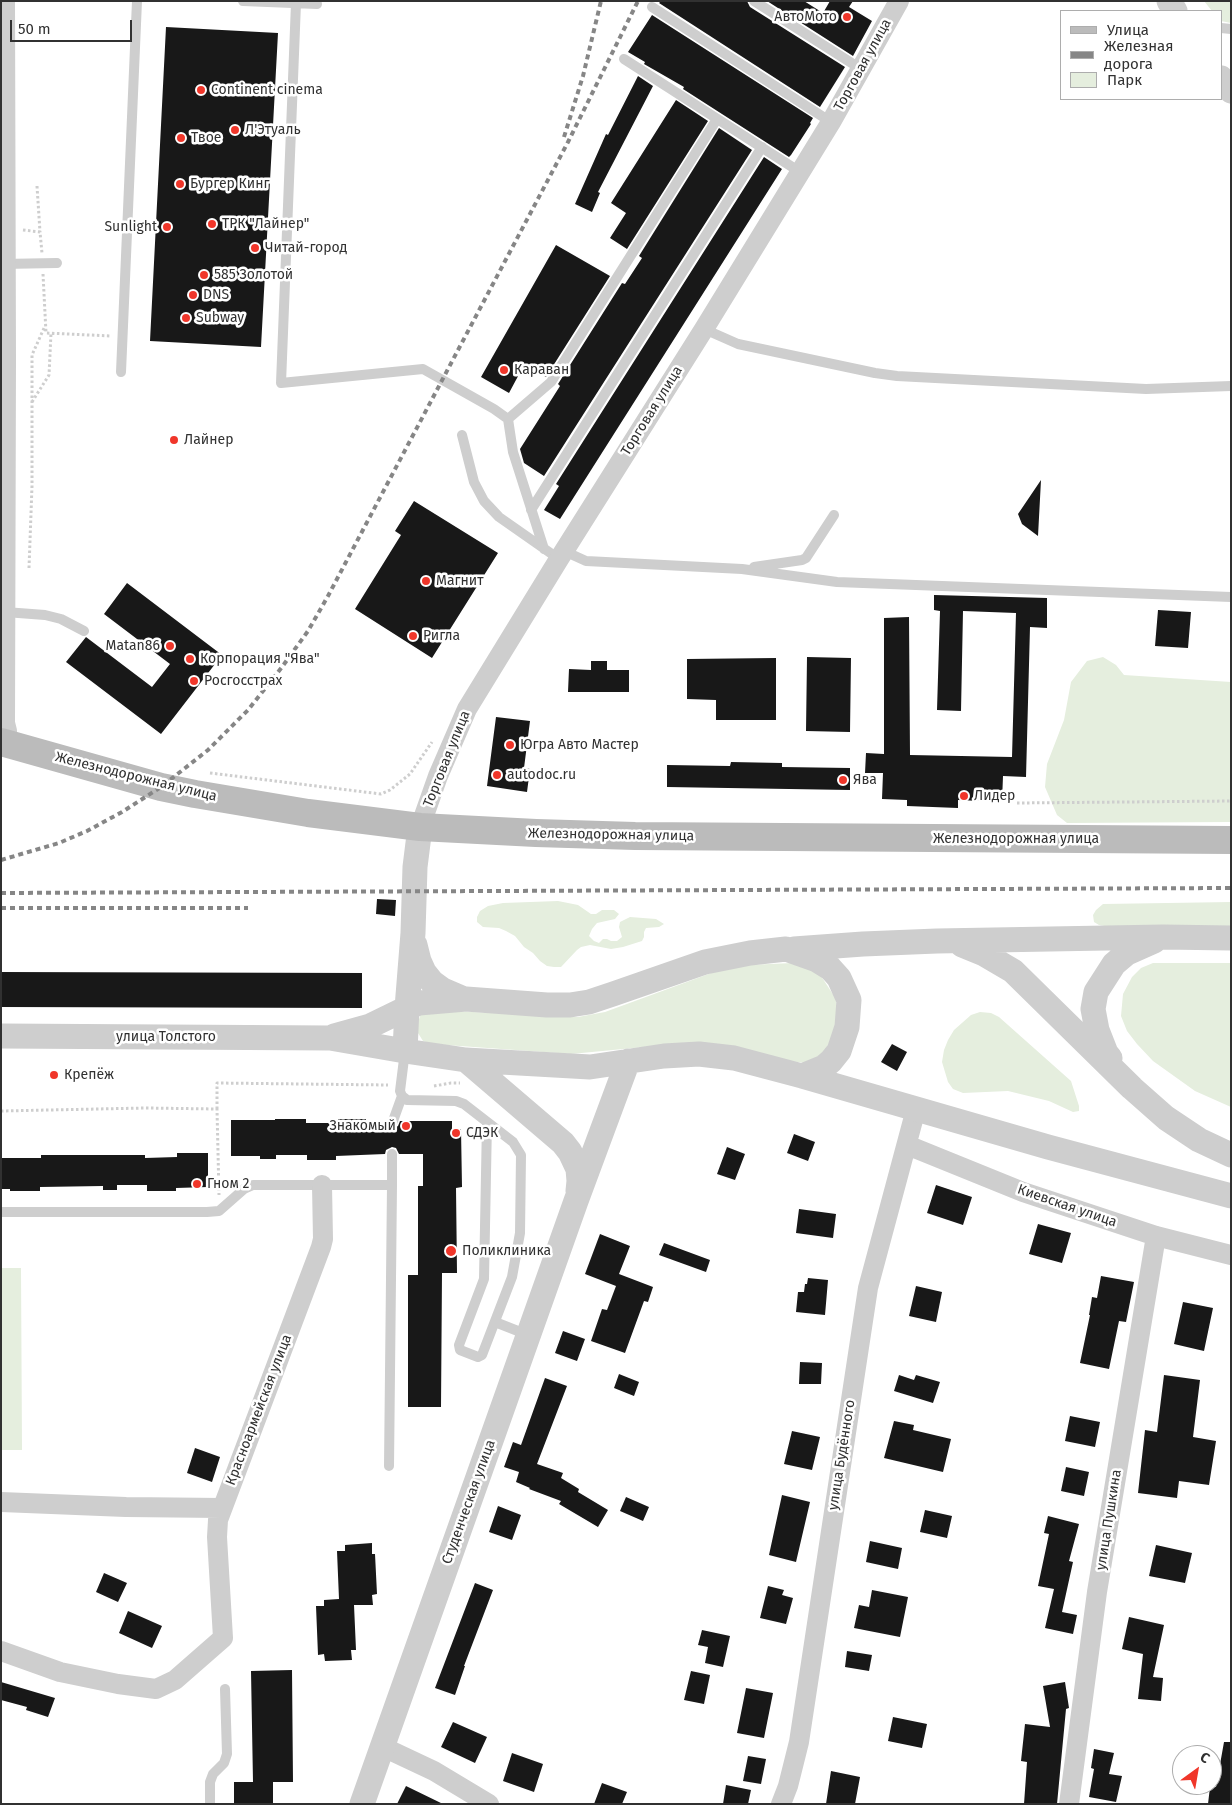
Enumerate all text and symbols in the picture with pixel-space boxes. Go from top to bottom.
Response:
place label: АвтоМото [774,9,837,25]
scale bar [12,10,135,42]
legend [1060,10,1222,100]
marker: АвтоМото [841,11,853,23]
street label: Торговая улица [831,16,895,114]
text: 50 m [18,20,51,38]
text: Улица [1107,21,1149,39]
text: Железная дорога [1104,37,1173,73]
text: Парк [1107,71,1142,89]
place label: Continent cinema [211,82,323,98]
marker: Continent cinema [195,84,207,96]
place label: Л'Этуаль [245,122,301,138]
marker: Л'Этуаль [229,124,241,136]
place label: Твое [191,130,221,146]
marker: Твое [175,132,187,144]
place label: Бургер Кинг [190,176,270,192]
marker: Бургер Кинг [174,178,186,190]
place label: ТРК "Лайнер" [222,216,309,232]
marker: ТРК "Лайнер" [206,218,218,230]
place label: Sunlight [104,219,157,235]
marker: Sunlight [161,221,173,233]
place label: Читай-город [265,240,347,256]
marker: Читай-город [249,242,261,254]
place label: 585 Золотой [214,267,293,283]
marker: 585 Золотой [198,269,210,281]
place label: DNS [203,287,229,303]
marker: DNS [187,289,199,301]
place label: Subway [196,310,244,326]
marker: Subway [180,312,192,324]
place label: Караван [514,362,569,378]
street label: Торговая улица [618,363,686,459]
marker: Караван [498,364,510,376]
place label: Лайнер [184,432,233,448]
marker: Лайнер [168,434,180,446]
place label: Магнит [436,573,484,589]
marker: Магнит [420,575,432,587]
place label: Ригла [423,628,460,644]
marker: Ригла [407,630,419,642]
place label: Matan86 [106,638,160,654]
marker: Matan86 [164,640,176,652]
place label: Корпорация "Ява" [200,651,320,667]
marker: Корпорация "Ява" [184,653,196,665]
place label: Росгосстрах [204,673,282,689]
marker: Росгосстрах [188,675,200,687]
street label: Торговая улица [420,708,474,810]
place label: Югра Авто Мастер [520,737,639,753]
marker: Югра Авто Мастер [504,739,516,751]
street label: Железнодорожная улица [53,749,219,805]
place label: autodoc.ru [507,767,576,783]
marker: autodoc.ru [491,769,503,781]
place label: Ява [853,772,877,788]
marker: Ява [837,774,849,786]
place label: Лидер [974,788,1015,804]
marker: Лидер [958,790,970,802]
street label: Железнодорожная улица [528,825,694,845]
street label: Железнодорожная улица [933,831,1099,847]
street label: улица Толстого [116,1029,216,1045]
place label: Крепёж [64,1067,114,1083]
marker: Крепёж [48,1069,60,1081]
place label: Знакомый [329,1118,396,1134]
marker: Знакомый [400,1120,412,1132]
place label: СДЭК [466,1125,498,1141]
marker: СДЭК [450,1127,462,1139]
place label: Гном 2 [207,1176,250,1192]
marker: Гном 2 [191,1178,203,1190]
street label: Киевская улица [1015,1181,1119,1231]
place label: Поликлиника [462,1243,551,1259]
marker: Поликлиника [444,1244,458,1258]
street label: Красноармейская улица [222,1332,296,1488]
street label: улица Будённого [825,1399,859,1511]
street label: Студенческая улица [439,1438,499,1566]
street label: улица Пушкина [1093,1468,1125,1572]
north arrow [1172,1745,1222,1795]
text: С [1197,1748,1213,1767]

